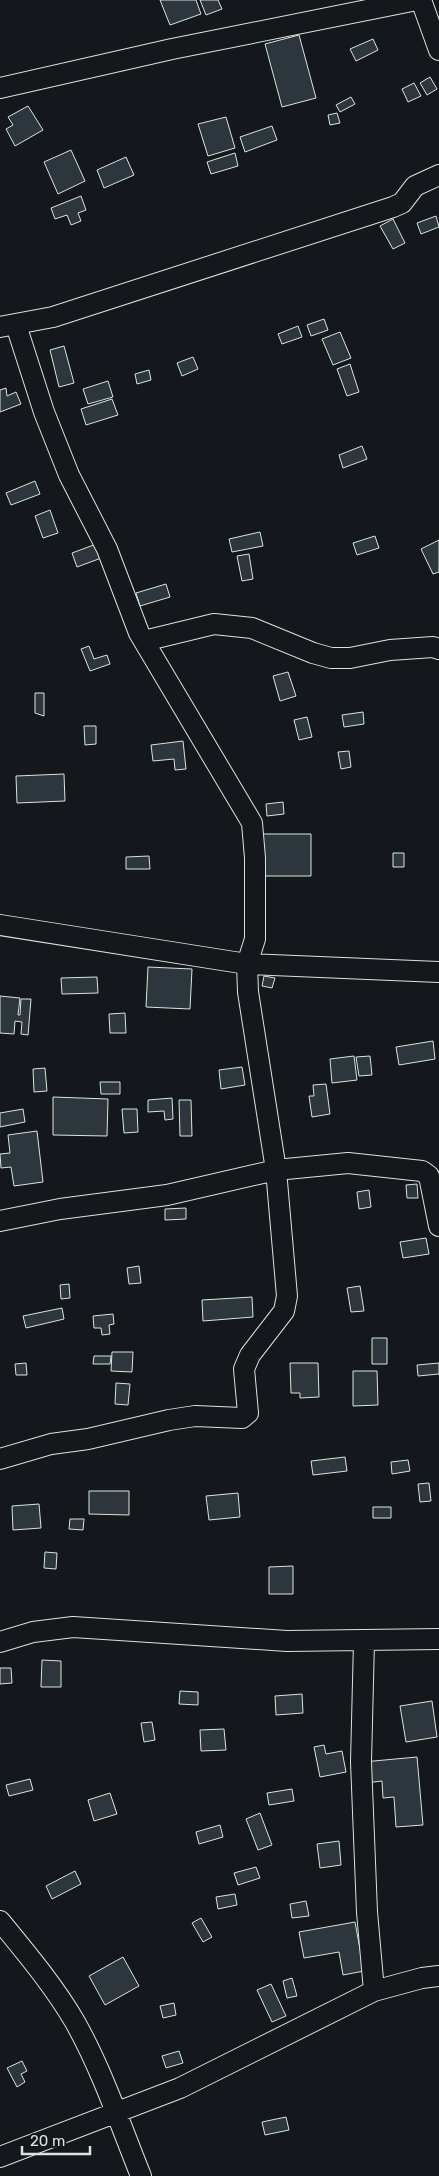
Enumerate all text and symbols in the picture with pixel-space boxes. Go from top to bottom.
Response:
scale bar [22,2124,90,2156]
text: 20 m [30,2132,65,2150]

